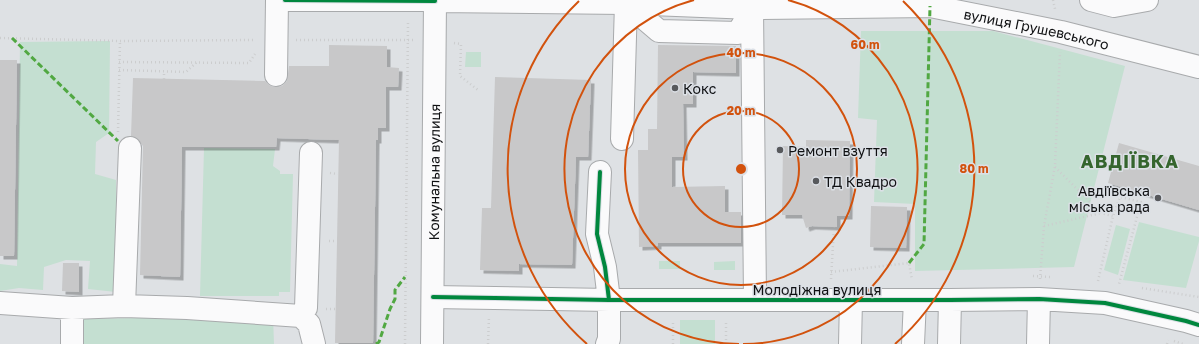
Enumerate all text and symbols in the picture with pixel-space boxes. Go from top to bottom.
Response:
street label: вулиця Грушевського [963,4,1111,52]
text: 60 m [851,37,879,52]
text: 40 m [727,45,755,60]
place label: Кокс [683,80,717,97]
marker: Кокс [670,83,680,93]
text: 20 m [727,103,755,118]
street label: Комунальна вулиця [424,104,443,240]
place label: Ремонт взуття [788,142,888,159]
marker: Ремонт взуття [775,145,785,155]
district label: АВДІЇВКА [1081,150,1179,172]
text: 80 m [960,161,988,176]
centre of rings [734,162,748,176]
place label: ТД Квадро [824,173,897,190]
marker: ТД Квадро [811,176,821,186]
place label: Авдіївська міська рада [1069,182,1150,215]
marker: Авдіївська міська рада [1153,193,1163,203]
street label: Молодіжна вулиця [753,281,881,298]

